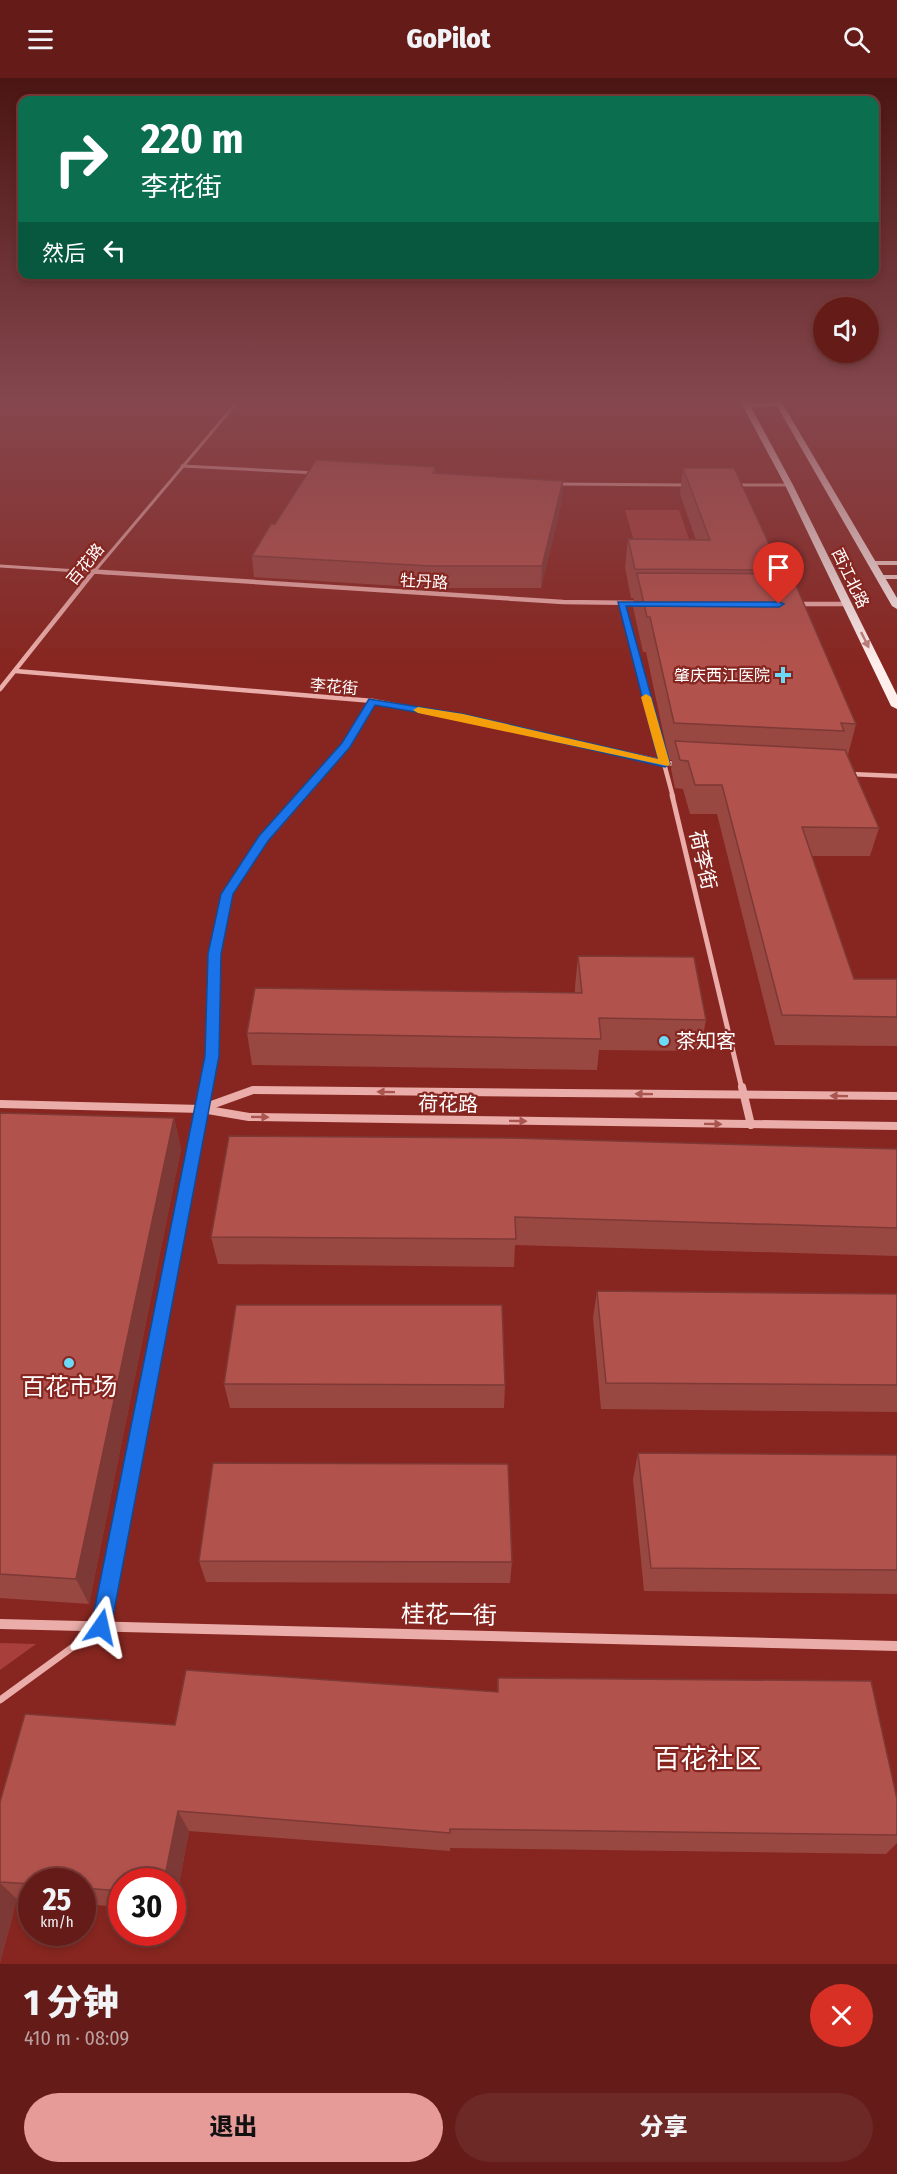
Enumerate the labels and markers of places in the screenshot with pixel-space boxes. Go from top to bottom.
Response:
pin [753,542,804,604]
place label: 肇庆西江医院 [674,666,770,685]
marker: 肇庆西江医院 [774,666,792,684]
place label: 茶知客 [676,1029,736,1053]
marker: 茶知客 [657,1034,671,1048]
marker: 百花市场 [62,1356,76,1370]
place label: 百花市场 [21,1373,117,1401]

